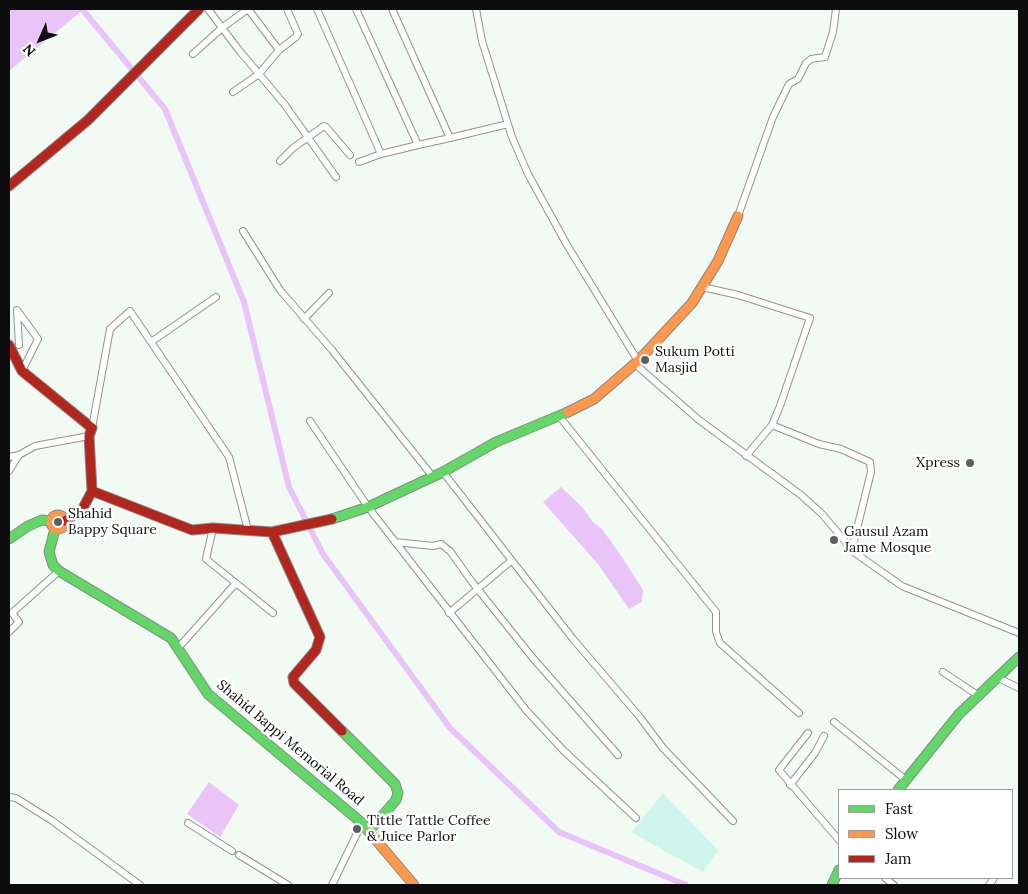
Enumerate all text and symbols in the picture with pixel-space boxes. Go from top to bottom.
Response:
north arrow [15,15,65,65]
text: N [19,40,39,61]
place label: Sukum Potti Masjid [655,344,735,377]
marker: Sukum Potti Masjid [639,354,651,366]
place label: Xpress [916,455,960,471]
marker: Xpress [964,457,976,469]
place label: Shahid Bappy Square [68,506,157,538]
marker: Shahid Bappy Square [52,516,64,528]
place label: Gausul Azam Jame Mosque [844,524,931,556]
marker: Gausul Azam Jame Mosque [828,534,840,546]
street label: Shahid Bappi Memorial Road [213,677,367,809]
legend [838,789,1013,879]
text: Fast [885,799,913,818]
place label: Tittle Tattle Coffee & Juice Parlor [367,813,491,846]
marker: Tittle Tattle Coffee & Juice Parlor [351,823,363,835]
text: Slow [885,824,918,843]
text: Jam [885,849,912,868]

